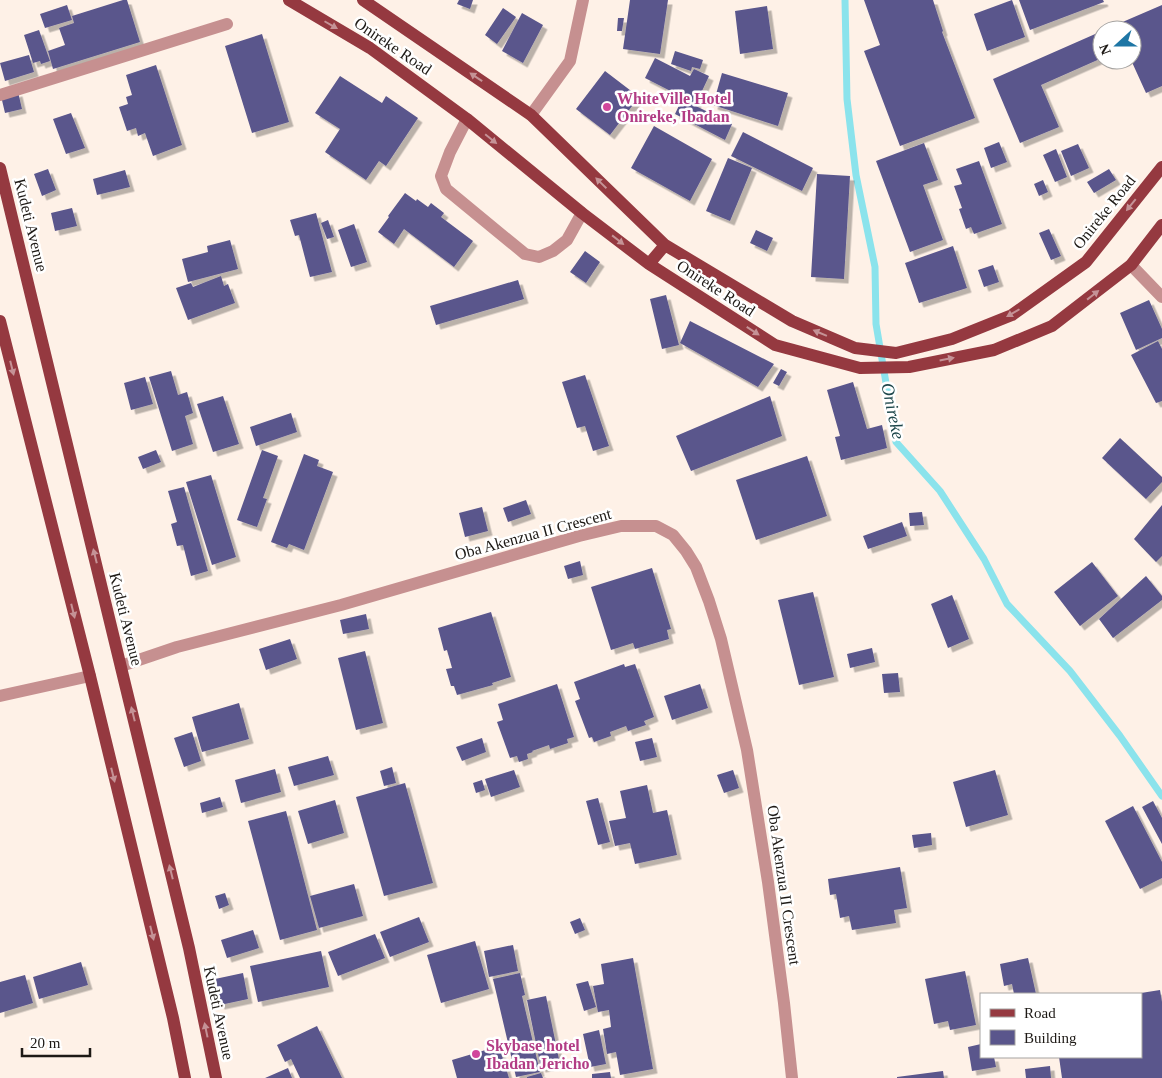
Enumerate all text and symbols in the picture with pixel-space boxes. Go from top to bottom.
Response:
street label: Onireke Road [351,14,435,78]
one-way arrow [324,20,337,29]
north arrow [1092,20,1142,70]
text: N [1097,42,1114,57]
one-way arrow [469,72,483,82]
place label: WhiteVille Hotel Onireke, Ibadan [617,90,732,125]
marker: WhiteVille Hotel Onireke, Ibadan [601,101,613,113]
one-way arrow [485,133,498,144]
street label: Onireke Road [1069,172,1139,252]
street label: Kudeti Avenue [11,177,51,273]
one-way arrow [595,177,607,189]
one-way arrow [1126,198,1137,211]
one-way arrow [611,235,624,246]
street label: Onireke Road [674,257,758,319]
one-way arrow [1086,289,1099,300]
one-way arrow [1006,309,1019,318]
one-way arrow [746,326,760,336]
one-way arrow [813,329,827,337]
one-way arrow [939,355,955,363]
one-way arrow [8,361,16,376]
water label: Onireke [877,381,909,441]
street label: Oba Akenzua II Crescent [453,505,614,563]
one-way arrow [90,548,98,563]
street label: Kudeti Avenue [106,571,146,667]
one-way arrow [69,603,77,618]
one-way arrow [129,706,137,721]
one-way arrow [109,767,117,782]
street label: Oba Akenzua II Crescent [764,804,804,967]
one-way arrow [167,864,175,879]
one-way arrow [148,925,156,940]
street label: Kudeti Avenue [201,965,237,1061]
legend [980,993,1142,1058]
text: Road [1024,1005,1056,1021]
one-way arrow [202,1023,210,1038]
scale bar [22,1026,90,1058]
text: Building [1024,1030,1077,1046]
text: 20 m [30,1035,61,1051]
place label: Skybase hotel Ibadan Jericho [486,1037,590,1072]
marker: Skybase hotel Ibadan Jericho [470,1048,482,1060]

